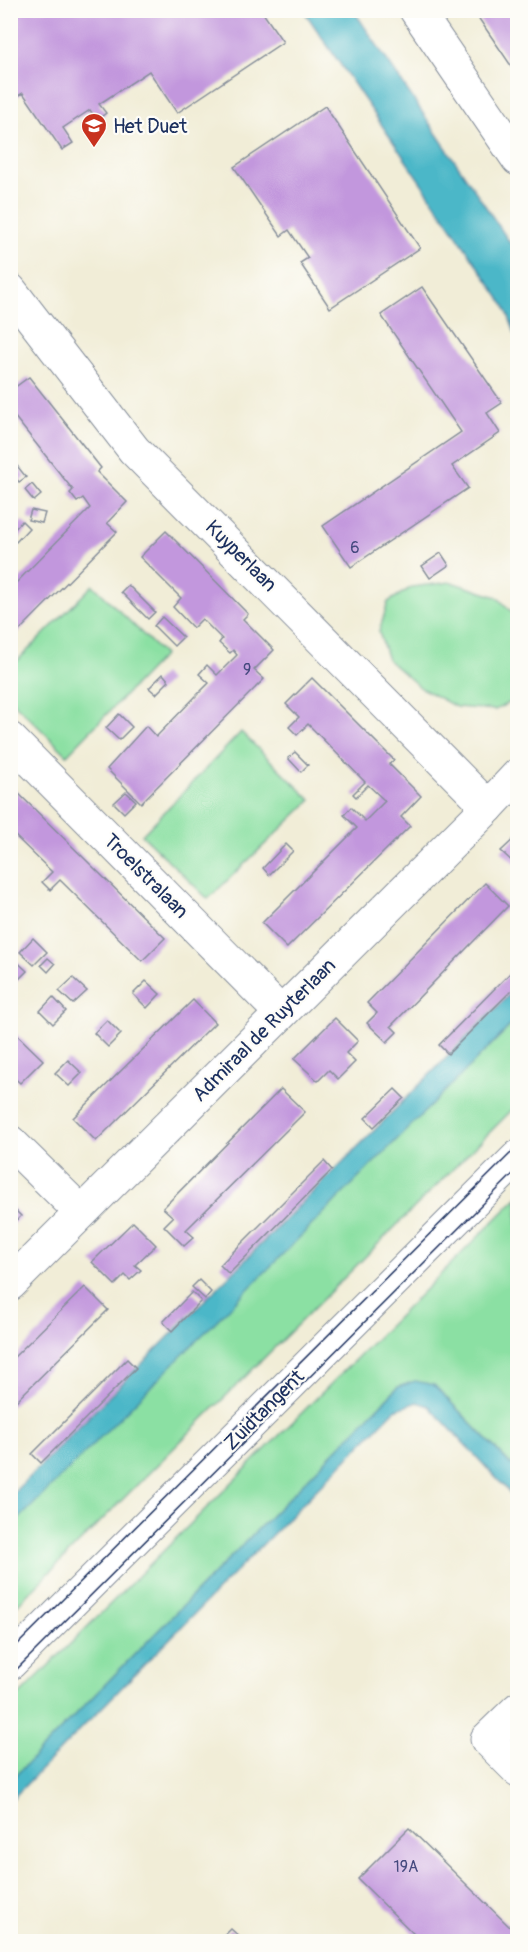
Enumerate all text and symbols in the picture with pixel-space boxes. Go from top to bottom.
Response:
school or university icon: Het Duet [79,111,109,149]
place label: Het Duet [113,114,188,139]
street label: Kuyperlaan [200,515,282,597]
house number: 6 [350,538,360,558]
house number: 9 [243,660,251,680]
street label: Troelstralaan [98,828,194,924]
street label: Admiraal de Ruyterlaan [187,953,341,1107]
street label: Zuidtangent [218,1364,310,1456]
house number: 19A [394,1857,418,1877]

